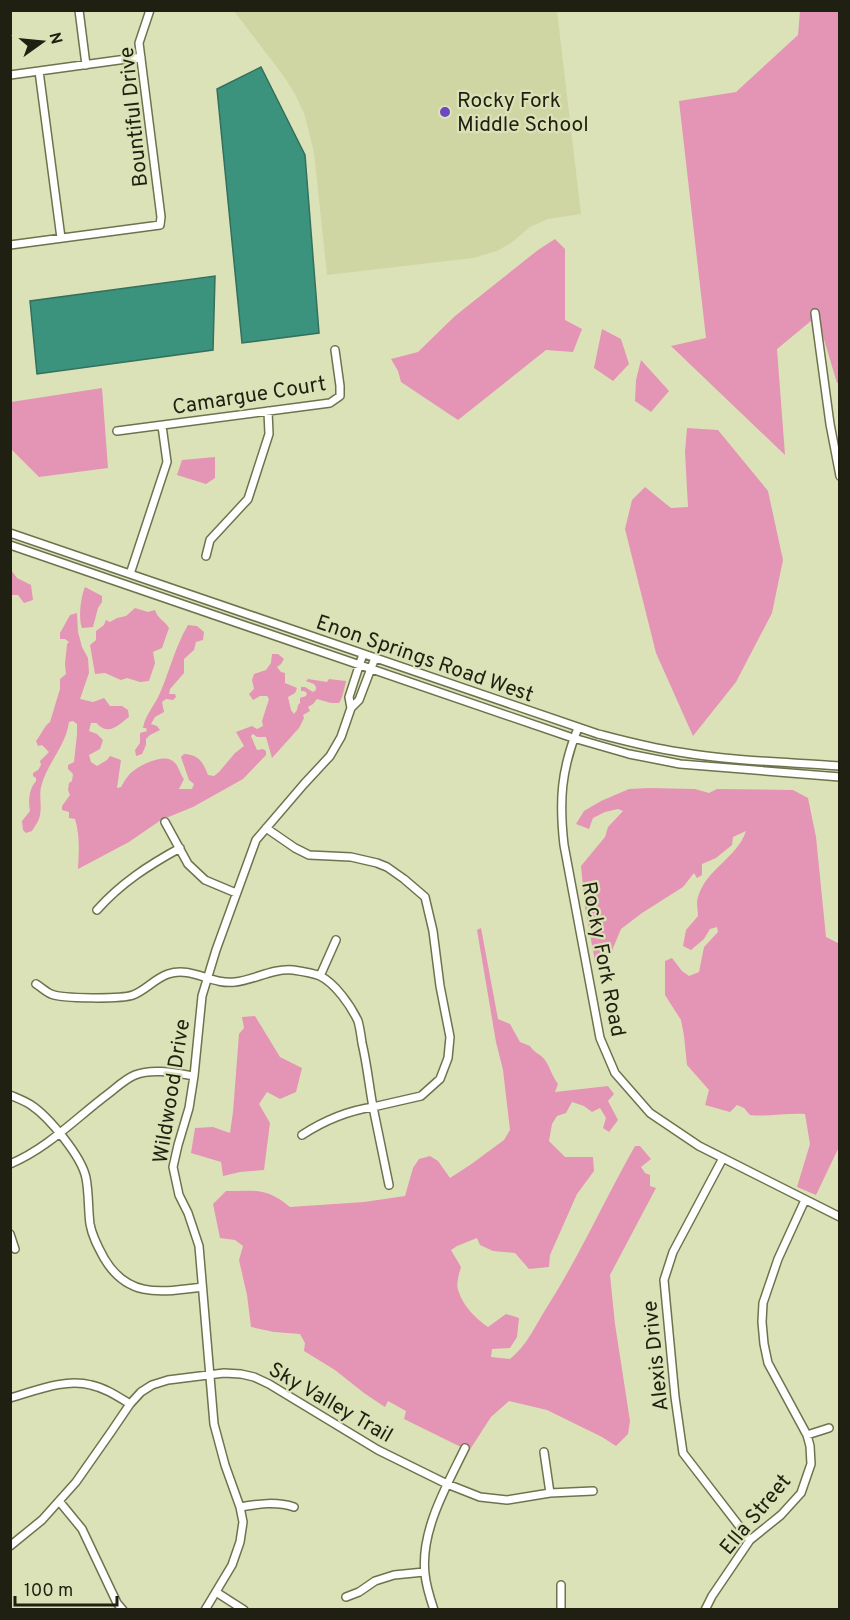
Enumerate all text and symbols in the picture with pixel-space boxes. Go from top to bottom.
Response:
north arrow [12,12,72,72]
text: N [43,30,66,47]
street label: Bountiful Drive [114,46,155,188]
place label: Rocky Fork Middle School [457,88,589,139]
marker: Rocky Fork Middle School [438,105,452,119]
street label: Camargue Court [170,371,328,422]
street label: Enon Springs Road West [312,609,537,709]
street label: Rocky Fork Road [574,879,631,1039]
street label: Wildwood Drive [148,1017,197,1165]
street label: Alexis Drive [637,1299,676,1413]
street label: Sky Valley Trail [263,1357,397,1450]
street label: Ella Street [715,1469,798,1561]
scale bar [15,1569,117,1607]
text: 100 m [24,1580,73,1603]

